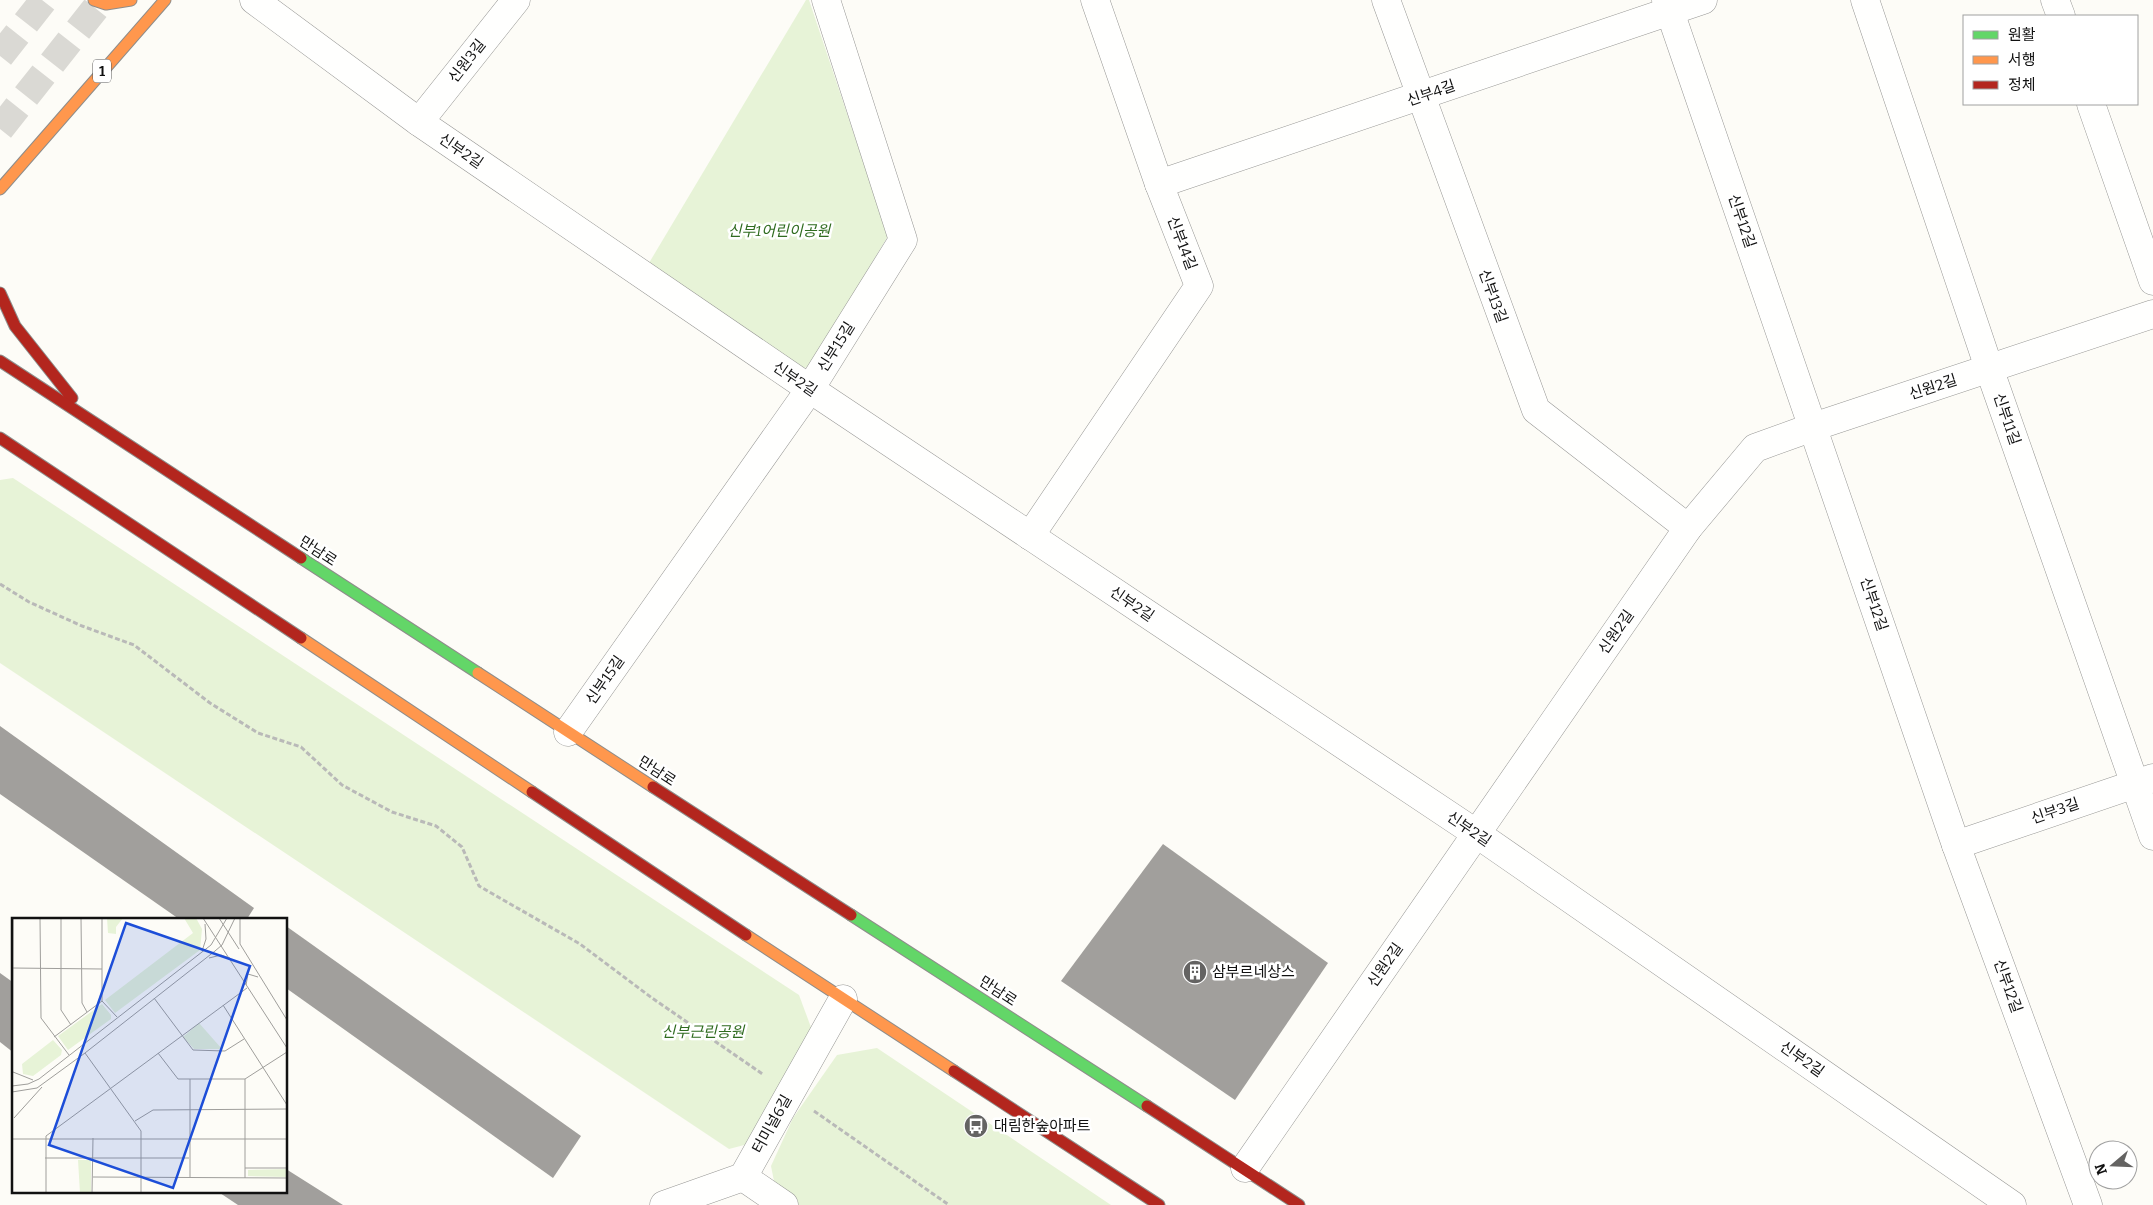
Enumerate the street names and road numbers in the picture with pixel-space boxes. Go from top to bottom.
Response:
street label: 신원3길 [445,36,489,86]
road number: 1 [93,59,111,82]
street label: 신부4길 [1404,76,1458,110]
street label: 신부2길 [435,130,487,172]
street label: 신부12길 [1724,192,1760,250]
street label: 신부14길 [1164,214,1200,272]
street label: 신부13길 [1475,267,1511,325]
street label: 신부15길 [814,319,858,375]
street label: 신부2길 [769,358,821,400]
street label: 신원2길 [1907,371,1959,403]
street label: 신부11길 [1990,391,2024,447]
street label: 만남로 [296,532,340,570]
street label: 신부12길 [1856,575,1892,633]
street label: 신부2길 [1106,583,1158,625]
street label: 신원2길 [1594,607,1638,657]
street label: 신부15길 [582,652,628,708]
street label: 만남로 [635,752,679,790]
street label: 신부3길 [2028,794,2082,828]
street label: 신부2길 [1443,808,1495,850]
street label: 신원2길 [1363,940,1407,990]
street label: 신부12길 [1990,957,2026,1015]
street label: 만남로 [976,972,1020,1010]
street label: 신부2길 [1777,1037,1827,1081]
street label: 터미널6길 [749,1092,795,1156]

